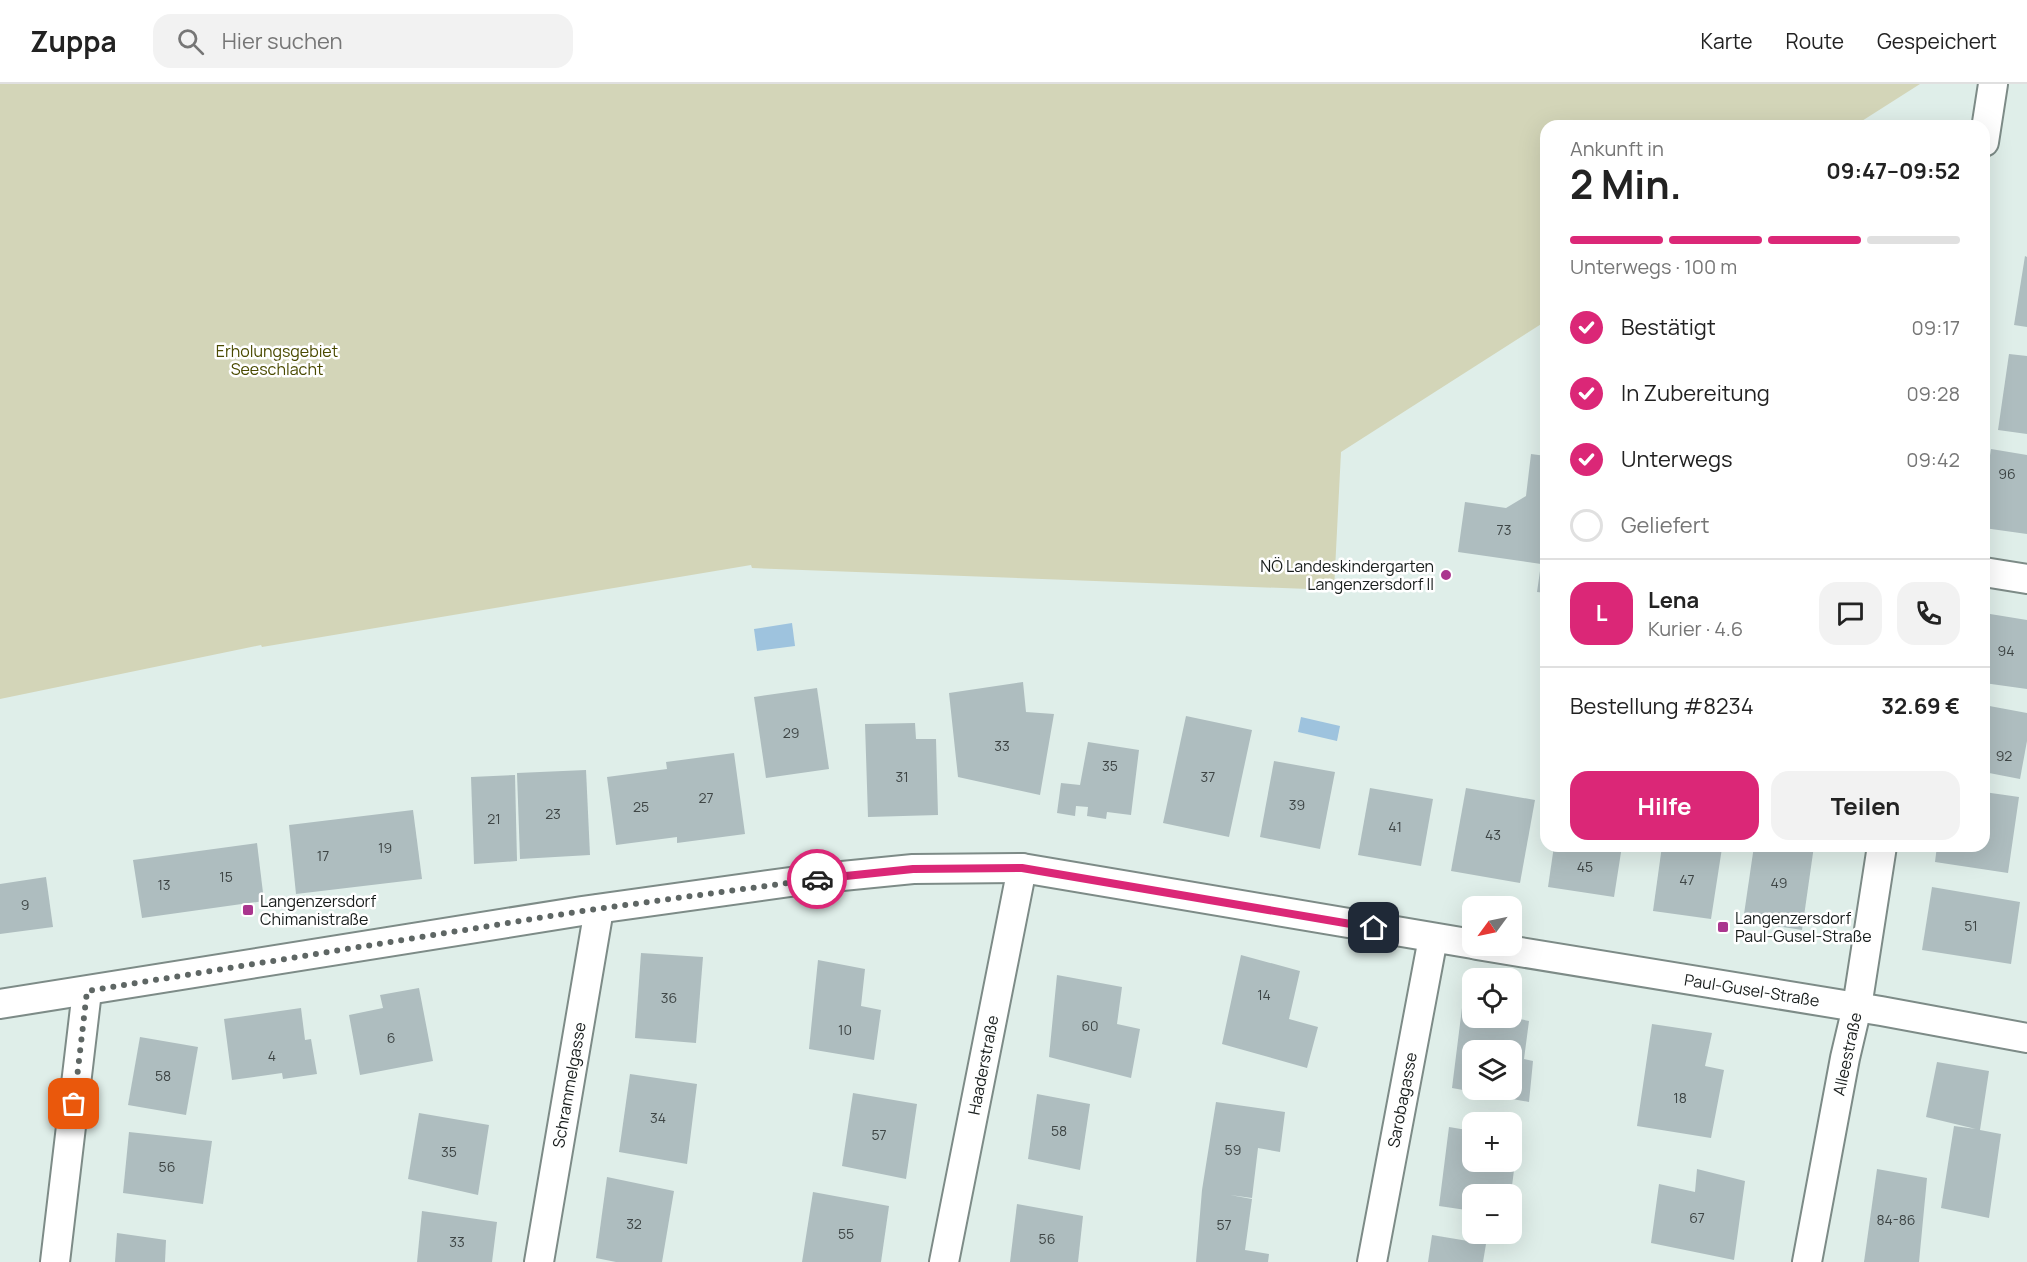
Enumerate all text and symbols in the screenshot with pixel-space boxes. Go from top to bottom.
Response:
search box [153,14,573,68]
text: Zuppa [30,22,117,60]
icon: search [174,25,207,58]
text: Hier suchen [222,26,343,56]
text: Karte [1701,27,1753,55]
text: Route [1786,27,1844,55]
text: Gespeichert [1877,27,1997,55]
text: Ankunft in [1570,135,1664,162]
text: 09:47–09:52 [1826,156,1960,186]
text: 2 Min. [1570,157,1682,211]
text: Unterwegs · 100 m [1570,253,1737,280]
icon: check [1570,311,1603,344]
text: Bestätigt [1621,312,1716,342]
text: 09:17 [1912,314,1960,341]
park label: Erholungsgebiet Seeschlacht [216,340,338,380]
icon: check [1570,377,1603,410]
text: In Zubereitung [1621,378,1770,408]
text: 09:28 [1906,380,1960,407]
icon: check [1570,443,1603,476]
text: Unterwegs [1621,444,1733,474]
text: 09:42 [1906,446,1960,473]
house number: 96 [1998,464,2016,483]
text: Geliefert [1621,510,1709,540]
house number: 73 [1497,520,1511,539]
place label: NÖ Landeskindergarten Langenzersdorf II [1260,555,1434,595]
marker: NÖ Landeskindergarten Langenzersdorf II [1439,568,1453,582]
button: chat [1819,582,1882,645]
button: phone [1897,582,1960,645]
text: Lena [1648,585,1699,615]
text: L [1596,598,1607,628]
text: Kurier · 4.6 [1648,615,1743,642]
house number: 94 [1998,641,2014,660]
text: Bestellung #8234 [1570,691,1754,721]
text: 32.69 € [1881,691,1960,721]
house number: 29 [783,723,799,742]
house number: 33 [994,736,1010,755]
house number: 92 [1996,746,2012,765]
house number: 35 [1102,756,1118,775]
house number: 31 [895,767,909,786]
house number: 37 [1201,767,1215,786]
button: Hilfe [1570,771,1759,840]
button: Teilen [1771,771,1960,840]
house number: 27 [698,788,714,807]
house number: 39 [1289,795,1305,814]
house number: 25 [633,797,649,816]
house number: 23 [545,804,561,823]
house number: 21 [487,809,501,828]
house number: 41 [1388,817,1402,836]
house number: 43 [1485,825,1501,844]
house number: 19 [378,838,392,857]
house number: 17 [317,846,329,865]
courier [787,849,847,909]
house number: 45 [1577,857,1593,876]
icon: car [801,863,834,896]
house number: 15 [219,867,233,886]
house number: 47 [1679,870,1695,889]
house number: 49 [1771,873,1787,892]
house number: 13 [157,875,171,894]
place label: Langenzersdorf Chimanistraße [260,890,376,930]
house number: 9 [21,895,29,914]
north arrow [1462,896,1522,956]
map controls [1462,896,1522,1244]
pin [1348,902,1399,953]
marker: Langenzersdorf Chimanistraße [241,903,255,917]
place label: Langenzersdorf Paul-Gusel-Straße [1735,907,1872,947]
icon: home [1357,911,1390,944]
house number: 51 [1964,916,1978,935]
marker: Langenzersdorf Paul-Gusel-Straße [1716,920,1730,934]
button: locate [1462,968,1522,1028]
street label: Paul-Gusel-Straße [1683,968,1821,1012]
house number: 14 [1257,985,1271,1004]
house number: 36 [661,988,677,1007]
street label: Alleestraße [1827,1010,1867,1098]
street label: Haaderstraße [963,1013,1003,1117]
house number: 60 [1081,1016,1099,1035]
street label: Schrammelgasse [547,1020,591,1150]
house number: 10 [838,1020,852,1039]
house number: 6 [387,1028,395,1047]
button: layers [1462,1040,1522,1100]
house number: 4 [268,1046,276,1065]
street label: Sarobagasse [1382,1050,1422,1150]
house number: 58 [155,1066,171,1085]
pin [48,1078,99,1129]
icon: bag [57,1087,90,1120]
house number: 18 [1673,1088,1687,1107]
house number: 34 [650,1108,666,1127]
button: + [1462,1112,1522,1172]
house number: 58 [1051,1121,1067,1140]
house number: 57 [871,1125,887,1144]
house number: 59 [1225,1140,1241,1159]
house number: 35 [441,1142,457,1161]
house number: 56 [159,1157,175,1176]
button: − [1462,1184,1522,1244]
house number: 67 [1689,1208,1705,1227]
house number: 84-86 [1876,1210,1916,1229]
house number: 32 [626,1214,642,1233]
house number: 57 [1216,1215,1232,1234]
house number: 55 [838,1224,854,1243]
house number: 56 [1039,1229,1055,1248]
house number: 33 [449,1232,465,1251]

